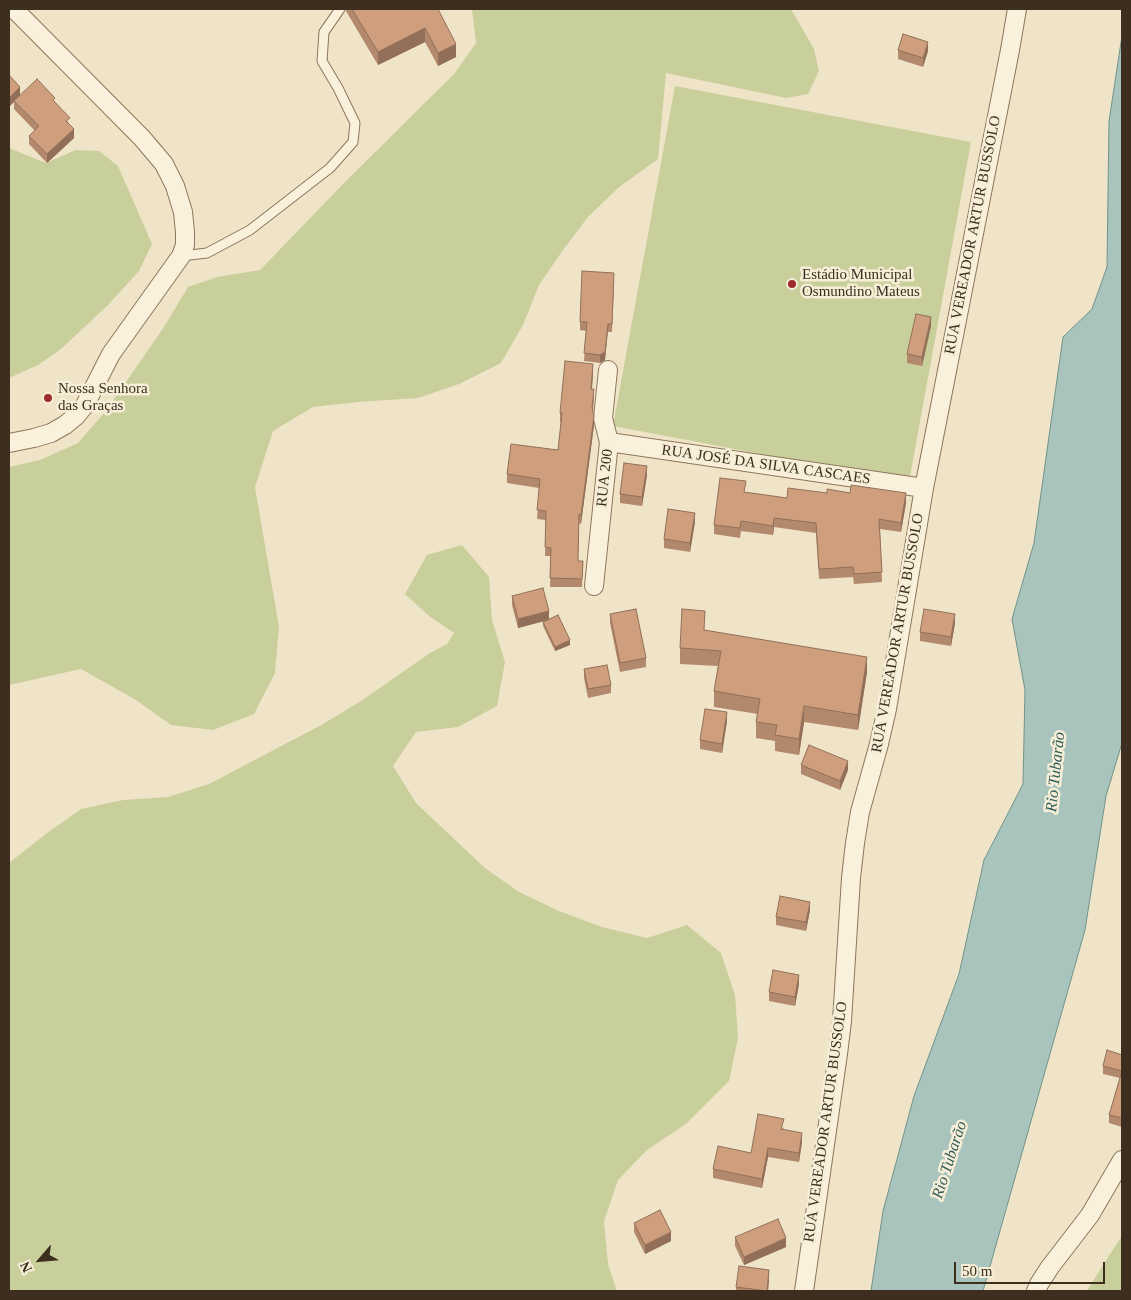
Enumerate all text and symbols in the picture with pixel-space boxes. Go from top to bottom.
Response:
street label: RUA VEREADOR ARTUR BUSSOLO [941,114,1005,356]
place label: Estádio Municipal Osmundino Mateus [802,266,920,301]
marker: Estádio Municipal Osmundino Mateus [786,278,798,290]
place label: Nossa Senhora das Graças [58,380,148,415]
marker: Nossa Senhora das Graças [42,392,54,404]
street label: RUA JOSÉ DA SILVA CASCAES [660,441,872,489]
street label: RUA 200 [593,448,617,508]
street label: RUA VEREADOR ARTUR BUSSOLO [868,512,928,754]
water label: Rio Tubarão [1042,731,1070,813]
street label: RUA VEREADOR ARTUR BUSSOLO [800,1000,852,1244]
water label: Rio Tubarão [928,1119,972,1201]
north arrow [15,1235,65,1285]
scale bar [956,1252,1107,1284]
text: N [17,1259,35,1275]
text: 50 m [962,1263,992,1279]

